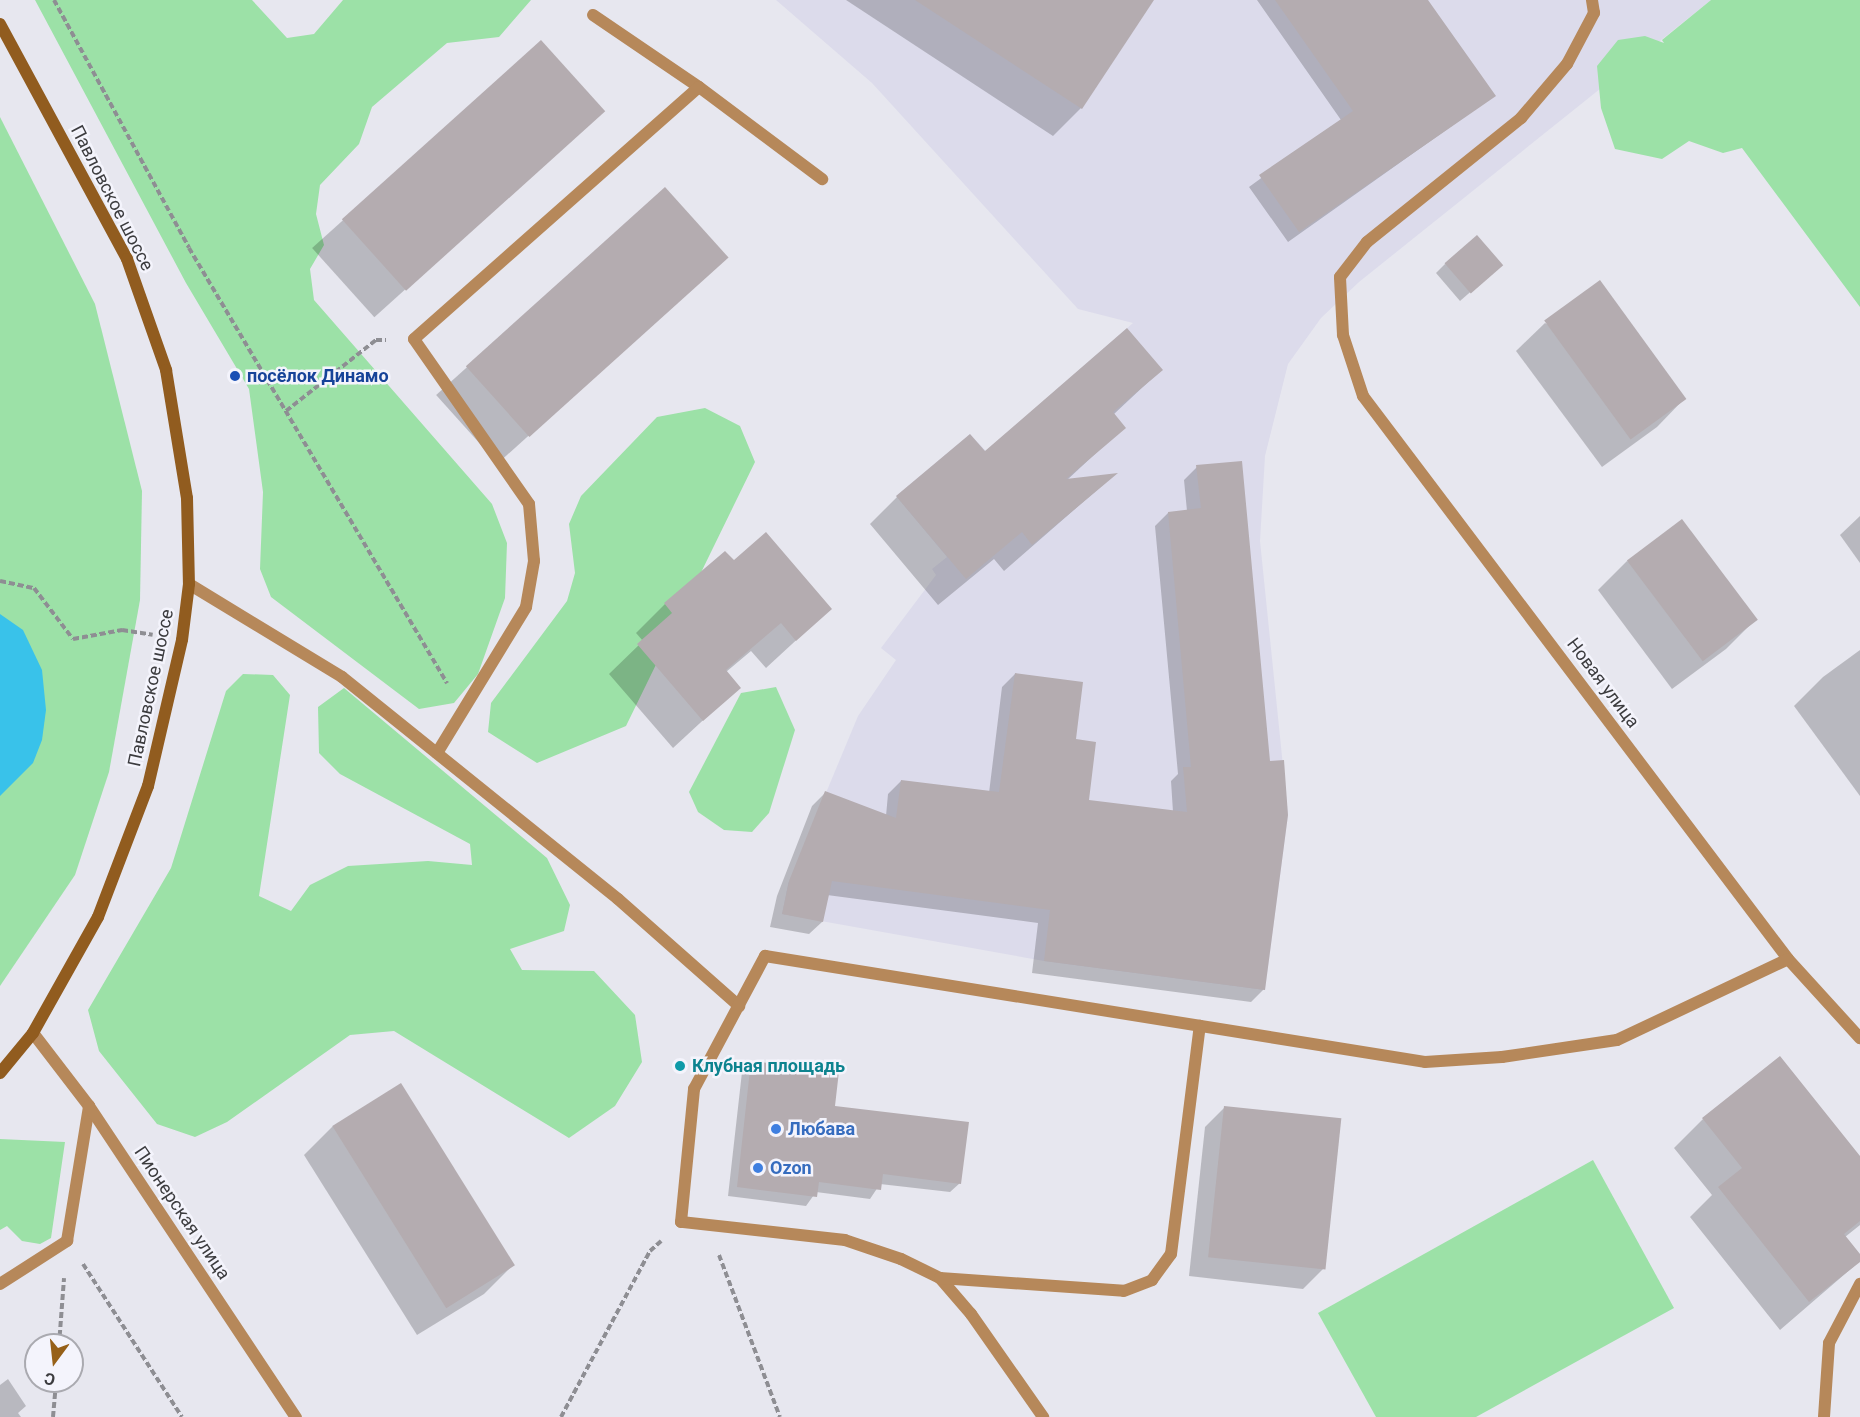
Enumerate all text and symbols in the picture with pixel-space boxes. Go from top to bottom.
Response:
street label: Павловское шоссе [66,122,158,274]
place label: посёлок Динамо [247,365,389,387]
marker: посёлок Динамо [228,369,242,383]
street label: Павловское шоссе [124,607,178,769]
street label: Новая улица [1562,634,1644,732]
place label: Клубная площадь [692,1055,845,1077]
marker: Клубная площадь [673,1059,687,1073]
place label: Любава [788,1118,855,1140]
marker: Любава [769,1122,783,1136]
street label: Пионерская улица [129,1142,235,1284]
place label: Ozon [770,1157,812,1179]
marker: Ozon [751,1161,765,1175]
north arrow [24,1333,84,1393]
text: С [42,1368,57,1389]

